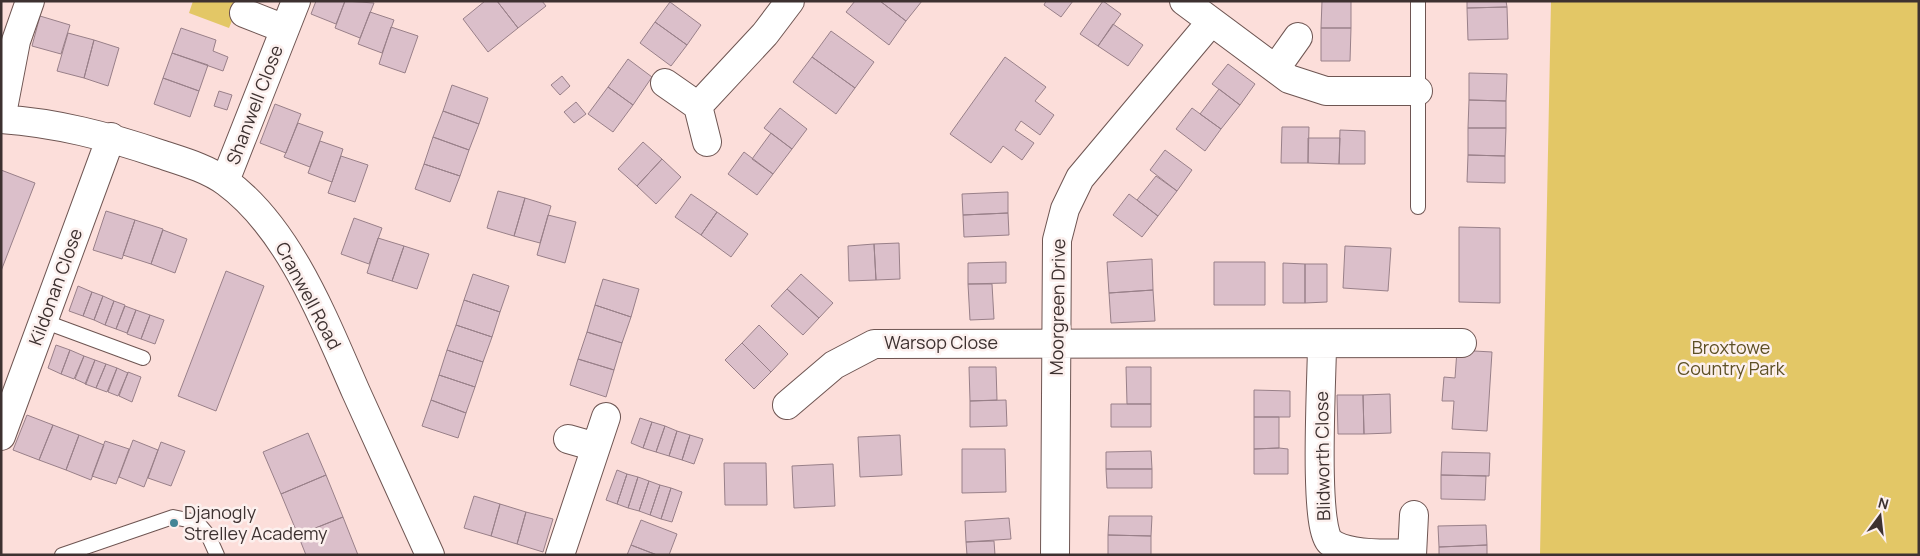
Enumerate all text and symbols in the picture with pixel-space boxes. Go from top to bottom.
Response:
street label: Shanwell Close [220,41,288,168]
street label: Kildonan Close [23,225,87,349]
street label: Cranwell Road [271,238,347,353]
street label: Moorgreen Drive [1044,238,1070,376]
street label: Warsop Close [884,330,998,354]
park label: Broxtowe Country Park [1677,335,1786,380]
street label: Blidworth Close [1309,391,1335,521]
north arrow [1855,491,1905,541]
text: N [1876,492,1891,513]
place label: Djanogly Strelley Academy [184,500,328,545]
marker: Djanogly Strelley Academy [168,517,180,529]

